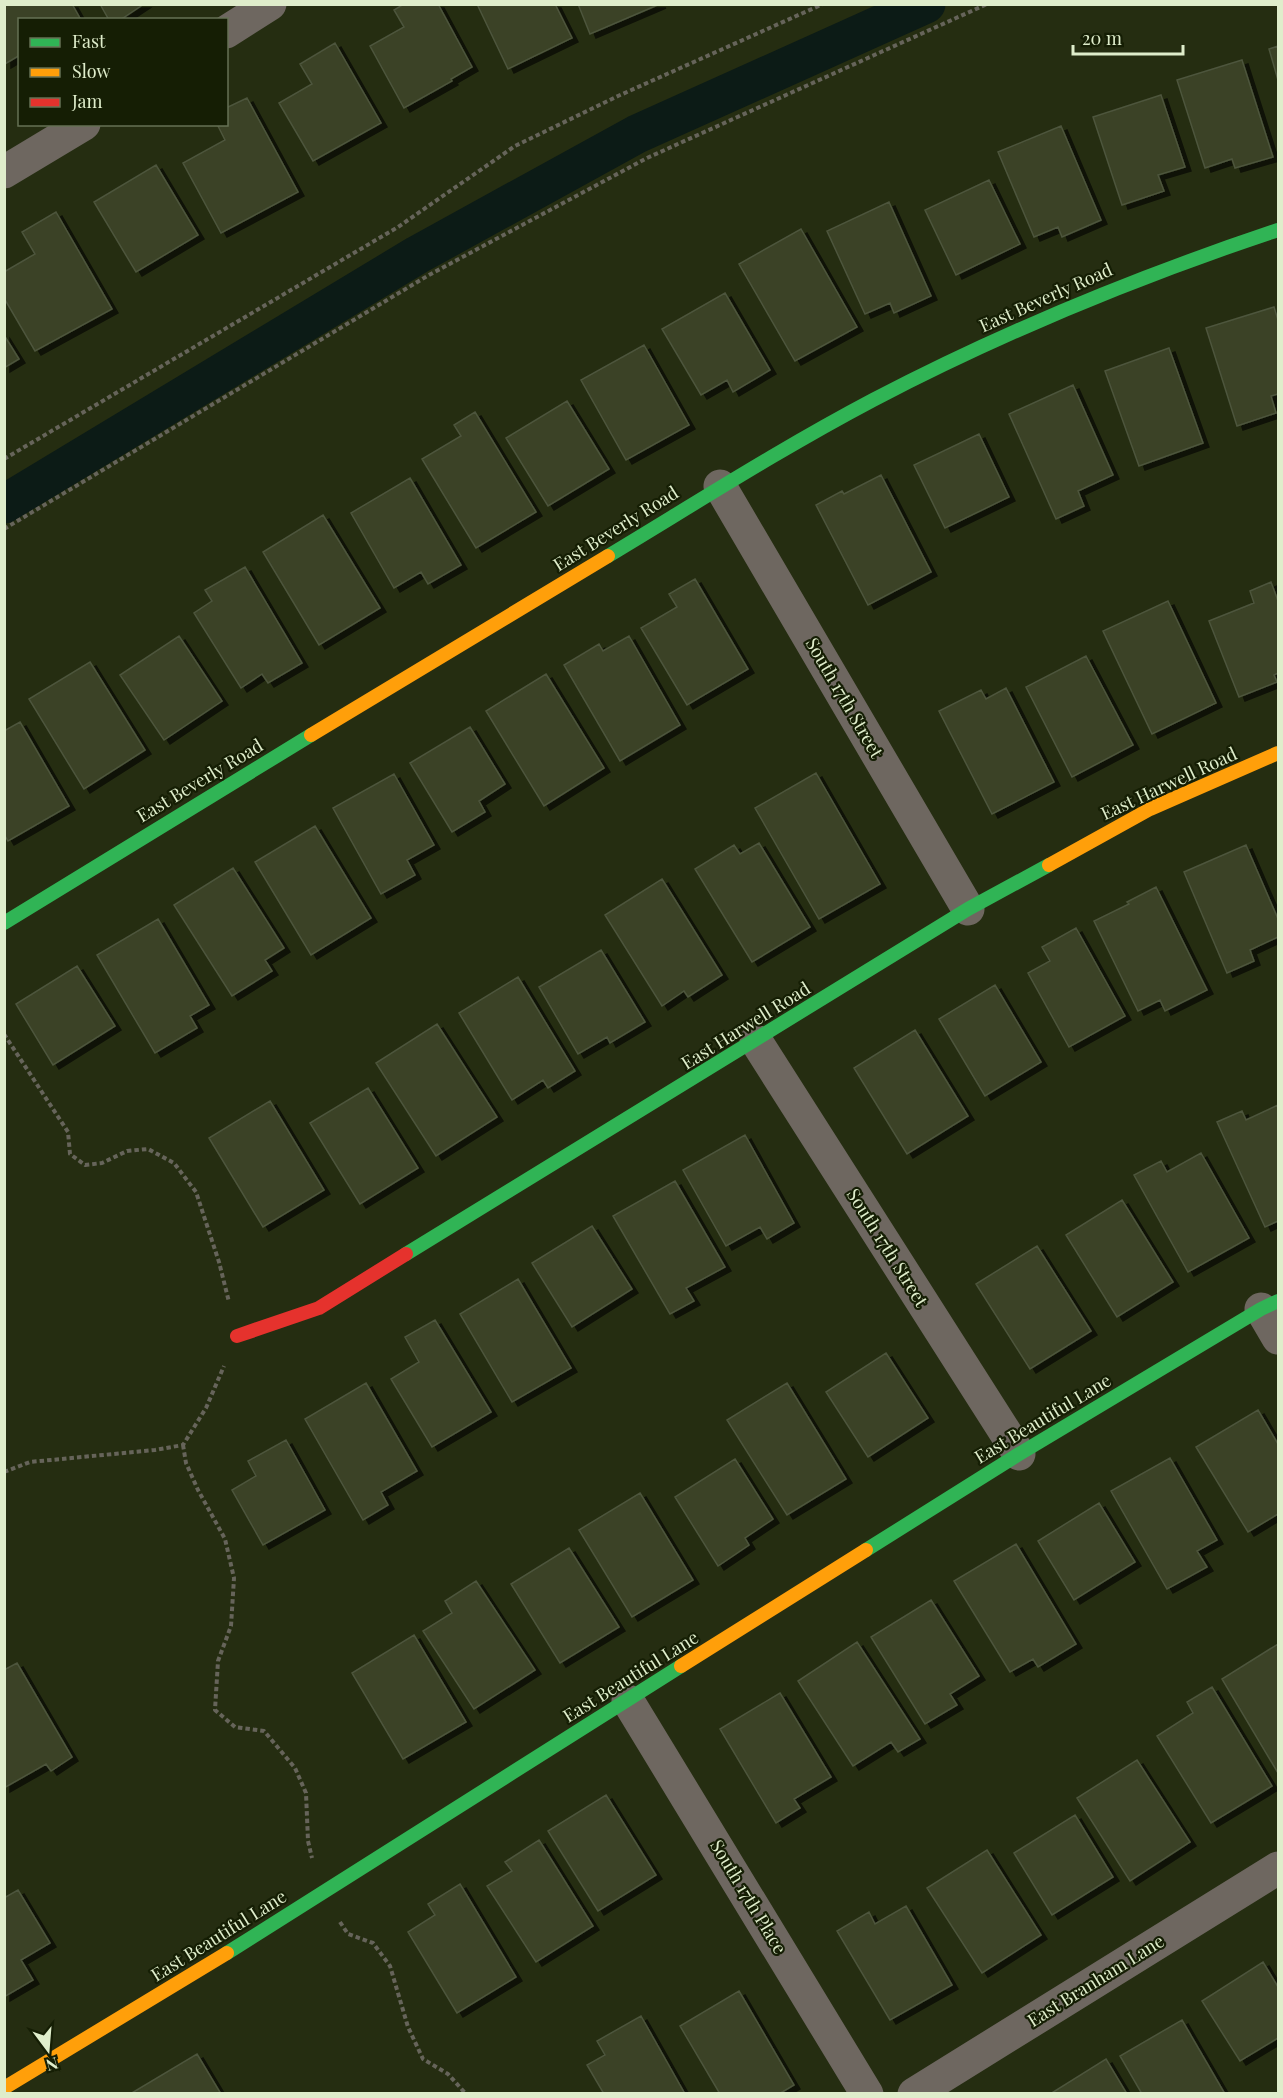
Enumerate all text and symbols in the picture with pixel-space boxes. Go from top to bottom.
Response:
legend [18,18,228,126]
scale bar [1073,18,1182,56]
text: 20 m [1082,26,1122,50]
text: Fast [72,29,106,53]
text: Slow [72,59,110,83]
text: Jam [71,89,102,113]
street label: East Beverly Road [975,257,1116,337]
street label: East Beverly Road [548,480,683,576]
street label: South 17th Street [801,633,889,763]
street label: East Beverly Road [132,733,268,827]
street label: East Harwell Road [1097,741,1241,825]
street label: East Harwell Road [677,976,815,1074]
street label: South 17th Street [842,1184,934,1312]
street label: East Beautiful Lane [970,1368,1115,1468]
street label: East Beautiful Lane [558,1625,703,1728]
street label: South 17th Place [705,1835,792,1958]
street label: East Beautiful Lane [146,1884,291,1987]
street label: East Branham Lane [1023,1928,1168,2032]
north arrow [18,2020,78,2080]
text: N [43,2053,61,2077]

